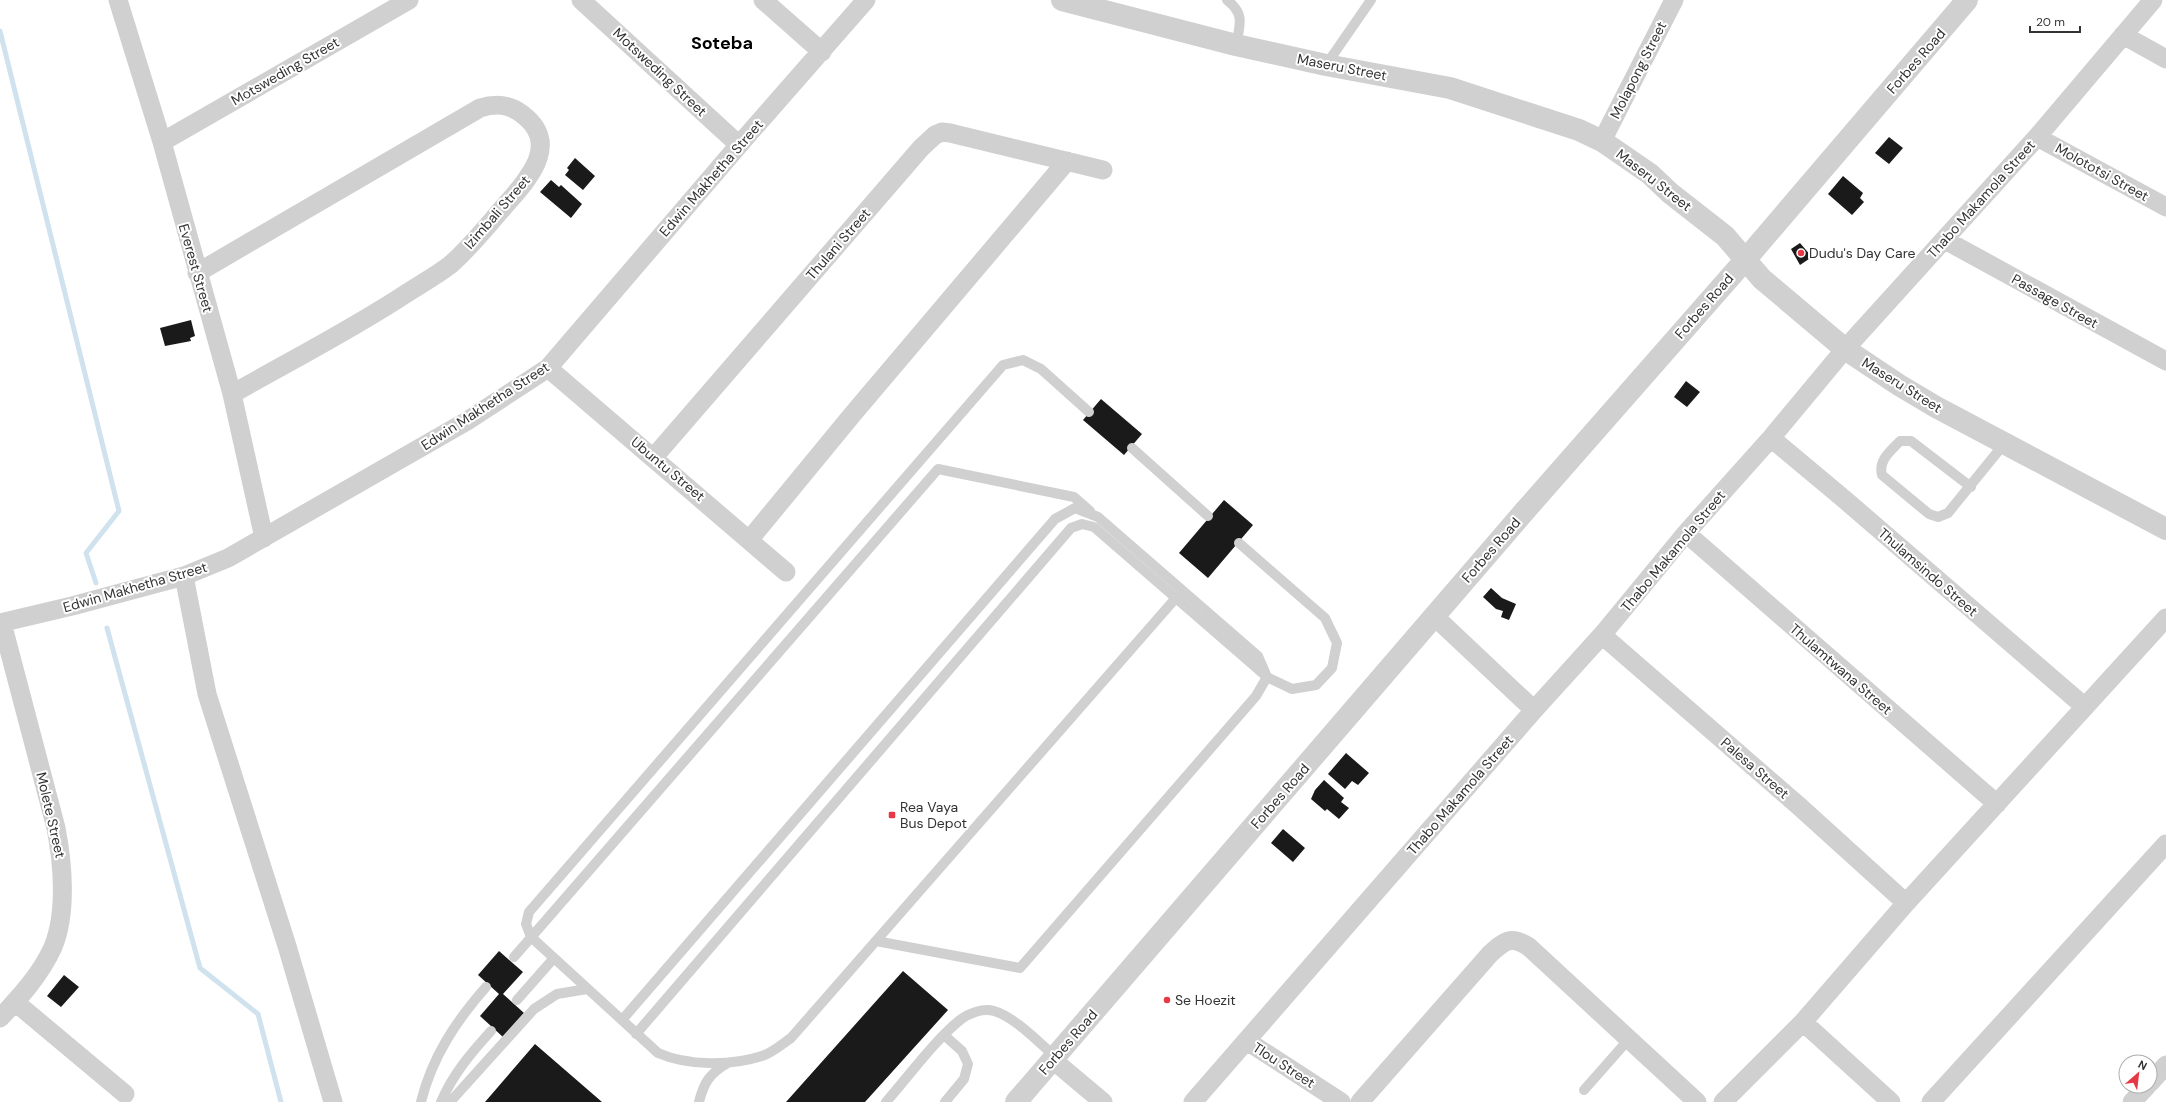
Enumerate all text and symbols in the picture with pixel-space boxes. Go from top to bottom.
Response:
scale bar [2030,8,2080,34]
text: 20 m [2036,14,2065,30]
street label: Molapong Street [1606,18,1670,122]
street label: Motsweding Street [609,24,711,120]
street label: Forbes Road [1883,25,1949,97]
district label: Soteba [691,31,753,55]
street label: Motsweding Street [228,33,342,109]
street label: Maseru Street [1296,49,1388,85]
street label: Edwin Makhetha Street [655,116,767,240]
street label: Thabo Makamola Street [1923,136,2039,262]
street label: Molototsi Street [2052,139,2152,205]
street label: Maseru Street [1613,145,1695,215]
street label: Izimbali Street [460,171,534,253]
street label: Thulani Street [802,204,874,284]
street label: Everest Street [175,222,217,314]
place label: Dudu's Day Care [1809,244,1916,262]
marker: Dudu's Day Care [1796,248,1806,258]
street label: Forbes Road [1671,270,1737,342]
street label: Passage Street [2009,270,2101,332]
street label: Maseru Street [1859,353,1945,417]
street label: Edwin Makhetha Street [418,358,552,454]
street label: Ubuntu Street [627,433,709,505]
street label: Thabo Makamola Street [1617,487,1729,615]
street label: Forbes Road [1458,514,1524,586]
street label: Thulamsindo Street [1875,524,1981,620]
street label: Edwin Makhetha Street [61,558,209,616]
street label: Thulamtwana Street [1786,620,1896,718]
street label: Thabo Makamola Street [1403,731,1517,859]
street label: Palesa Street [1717,733,1793,803]
street label: Forbes Road [1247,760,1313,832]
street label: Molete Street [32,770,70,860]
place label: Rea Vaya Bus Depot [900,798,967,832]
marker: Rea Vaya Bus Depot [887,810,897,820]
place label: Se Hoezit [1175,991,1236,1009]
marker: Se Hoezit [1162,995,1172,1005]
street label: Forbes Road [1035,1006,1101,1078]
street label: Tlou Street [1249,1038,1319,1092]
north arrow [2118,1054,2158,1094]
text: N [2136,1057,2150,1073]

